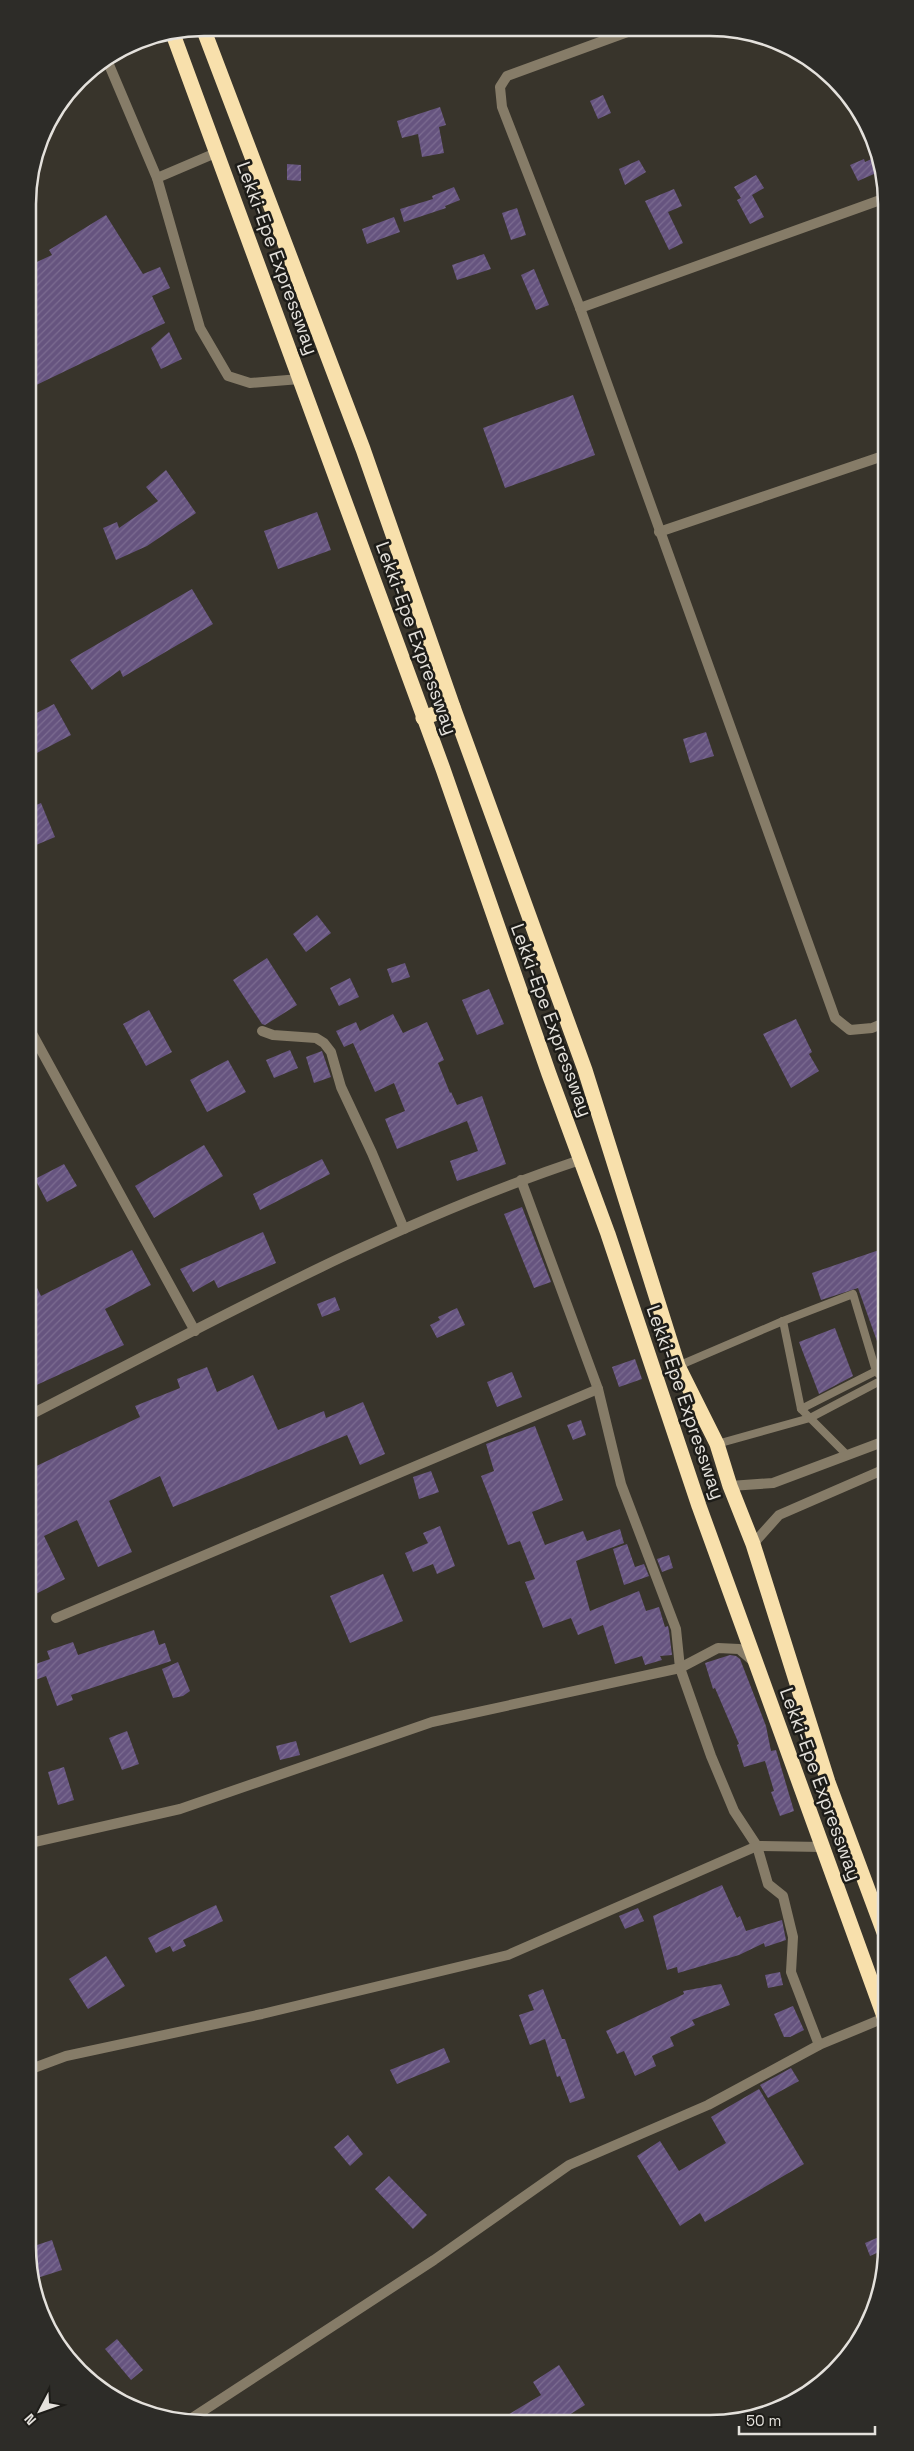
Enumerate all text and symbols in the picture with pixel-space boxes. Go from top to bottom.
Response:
street label: Lekki-Epe Expressway [231,158,324,358]
street label: Lekki-Epe Expressway [370,538,463,738]
street label: Lekki-Epe Expressway [505,920,598,1120]
street label: Lekki-Epe Expressway [641,1302,731,1503]
street label: Lekki-Epe Expressway [774,1684,867,1884]
north arrow [15,2386,65,2436]
scale bar [739,2404,875,2436]
text: N [20,2410,40,2429]
text: 50 m [746,2411,781,2430]

